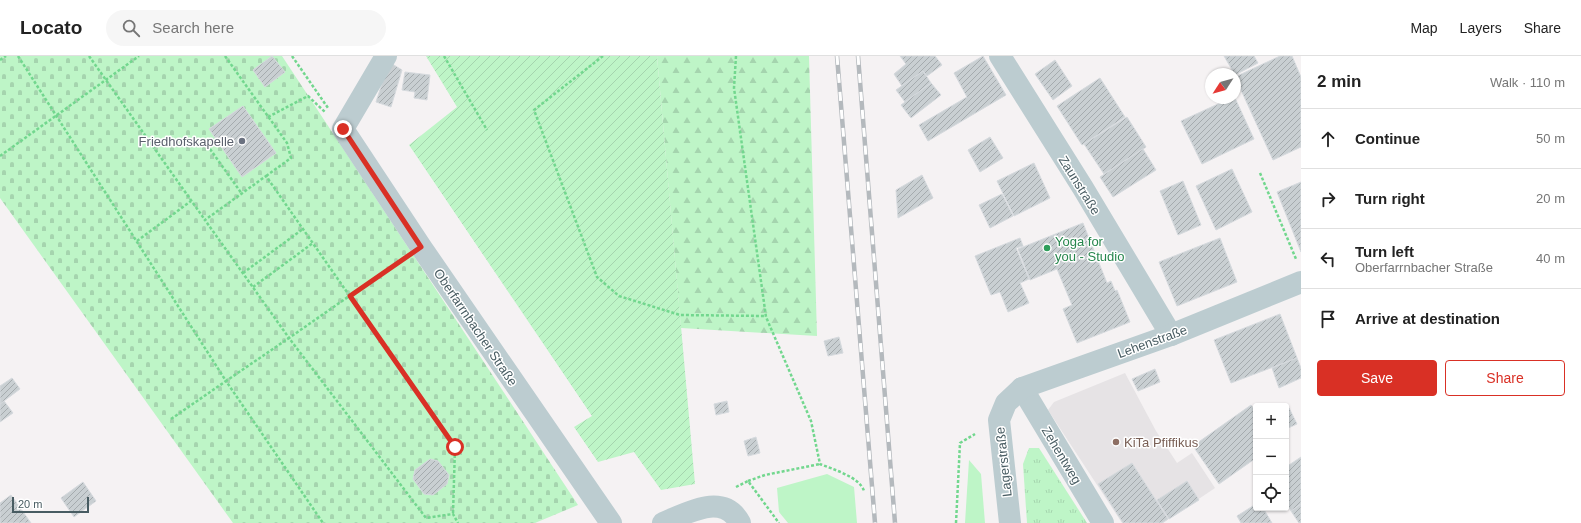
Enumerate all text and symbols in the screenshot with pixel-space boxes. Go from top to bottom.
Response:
search box [106,10,386,46]
text: Locato [20,17,82,38]
icon: search [120,17,142,39]
text: Search here [152,19,234,36]
text: Map [1410,20,1438,36]
text: Layers [1460,20,1502,36]
text: Share [1524,20,1561,36]
north arrow [1205,68,1241,104]
text: 2 min [1317,72,1361,91]
text: Walk · 110 m [1490,75,1565,90]
route end [334,120,352,138]
icon: ahead [1317,128,1339,150]
text: Continue [1355,130,1420,147]
text: 50 m [1536,131,1565,146]
place label: Friedhofskapelle [139,134,234,149]
marker: Friedhofskapelle [237,136,247,146]
street label: Zaunstraße [1056,153,1104,217]
icon: right [1317,188,1339,210]
text: Turn right [1355,190,1425,207]
text: 20 m [1536,191,1565,206]
place label: Yoga for you - Studio [1055,234,1124,264]
marker: Yoga for you - Studio [1042,243,1052,253]
text: Turn left [1355,243,1414,260]
icon: left [1317,248,1339,270]
text: 40 m [1536,251,1565,266]
text: Oberfarrnbacher Straße [1355,260,1493,275]
street label: Oberfarrnbacher Straße [431,266,520,389]
icon: arrive [1317,308,1339,330]
text: Arrive at destination [1355,310,1500,327]
street label: Lehenstraße [1115,322,1189,361]
button: Save [1317,360,1437,396]
button: Share [1445,360,1565,396]
map controls [1253,403,1289,511]
button: + [1253,403,1289,439]
street label: Zehentweg [1039,424,1085,487]
street label: Lagerstraße [992,426,1015,498]
place label: KiTa Pfiffikus [1124,435,1199,450]
marker: KiTa Pfiffikus [1111,437,1121,447]
route start [446,438,464,456]
button: − [1253,439,1289,475]
button: locate [1253,475,1289,511]
scale bar [12,495,89,514]
text: 20 m [18,498,42,510]

